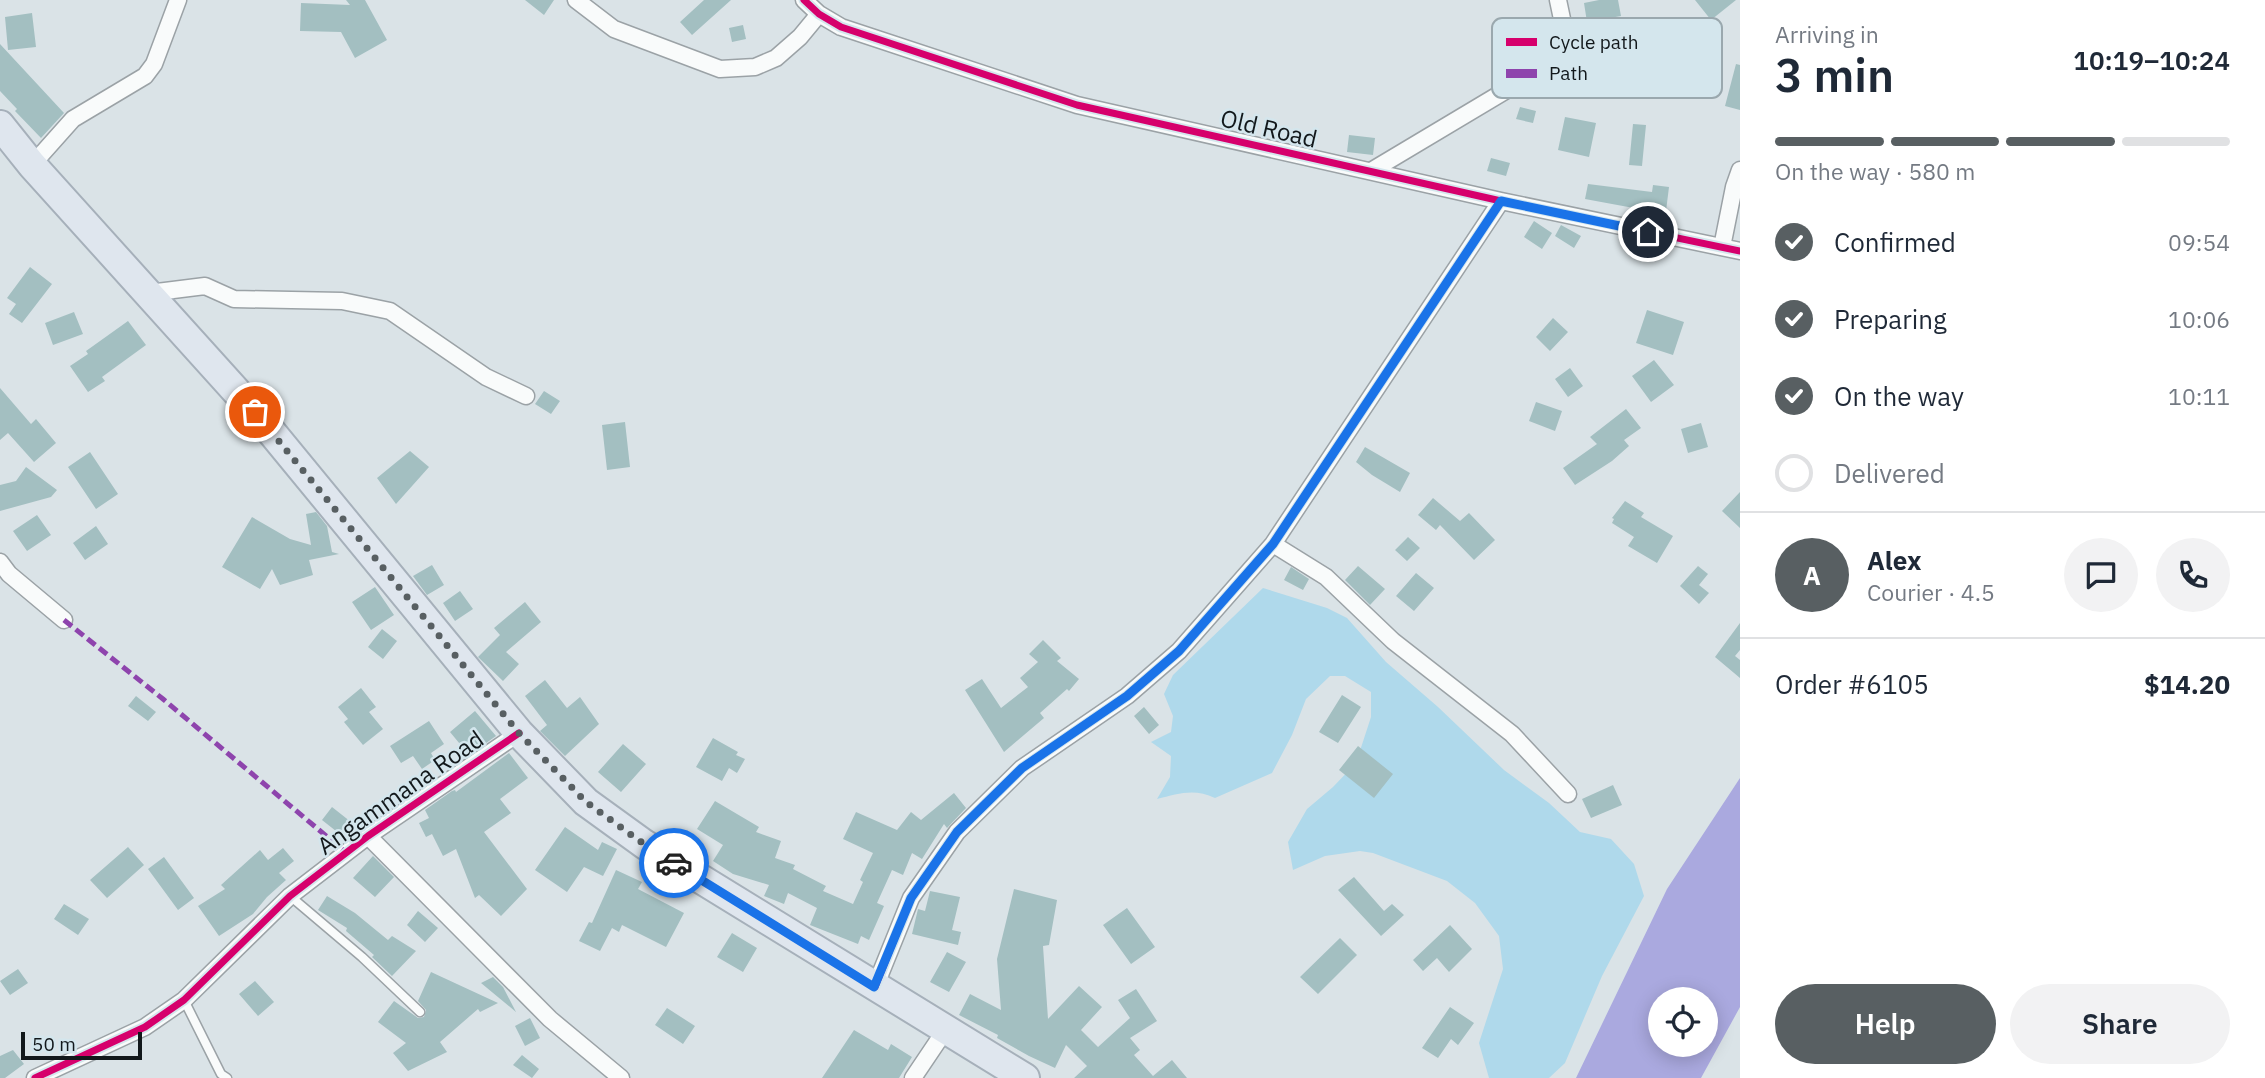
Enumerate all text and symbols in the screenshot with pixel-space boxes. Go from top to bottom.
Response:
legend [1492,18,1722,98]
text: Arriving in [1775,19,1879,49]
text: Cycle path [1549,30,1638,54]
text: 10:19–10:24 [2073,43,2230,77]
text: 3 min [1775,45,1894,105]
text: Path [1549,61,1588,85]
street label: Old Road [1218,101,1320,155]
text: On the way · 580 m [1775,156,1975,186]
pin [1618,202,1678,262]
icon: home [1629,213,1667,251]
icon: check [1775,223,1813,261]
text: Confirmed [1834,225,1956,259]
text: 09:54 [2168,227,2230,257]
icon: check [1775,300,1813,338]
text: Preparing [1834,302,1947,336]
text: 10:06 [2168,304,2230,334]
icon: check [1775,377,1813,415]
text: On the way [1834,379,1964,413]
text: 10:11 [2168,381,2230,411]
pin [225,382,285,442]
icon: bag [236,393,274,431]
text: Delivered [1834,456,1945,490]
button: chat [2064,538,2138,612]
button: phone [2156,538,2230,612]
text: Alex [1867,543,1921,577]
text: A [1803,558,1821,592]
text: Courier · 4.5 [1867,577,1995,607]
text: Order #6105 [1775,667,1929,701]
text: $14.20 [2144,667,2230,701]
street label: Angammana Road [310,723,490,861]
courier [639,828,709,898]
icon: car [655,844,693,882]
button: Help [1775,984,1996,1064]
button: Share [2010,984,2230,1064]
map controls [1648,987,1718,1057]
button: locate [1648,987,1718,1057]
scale bar [21,1029,142,1061]
text: 50 m [32,1032,76,1056]

